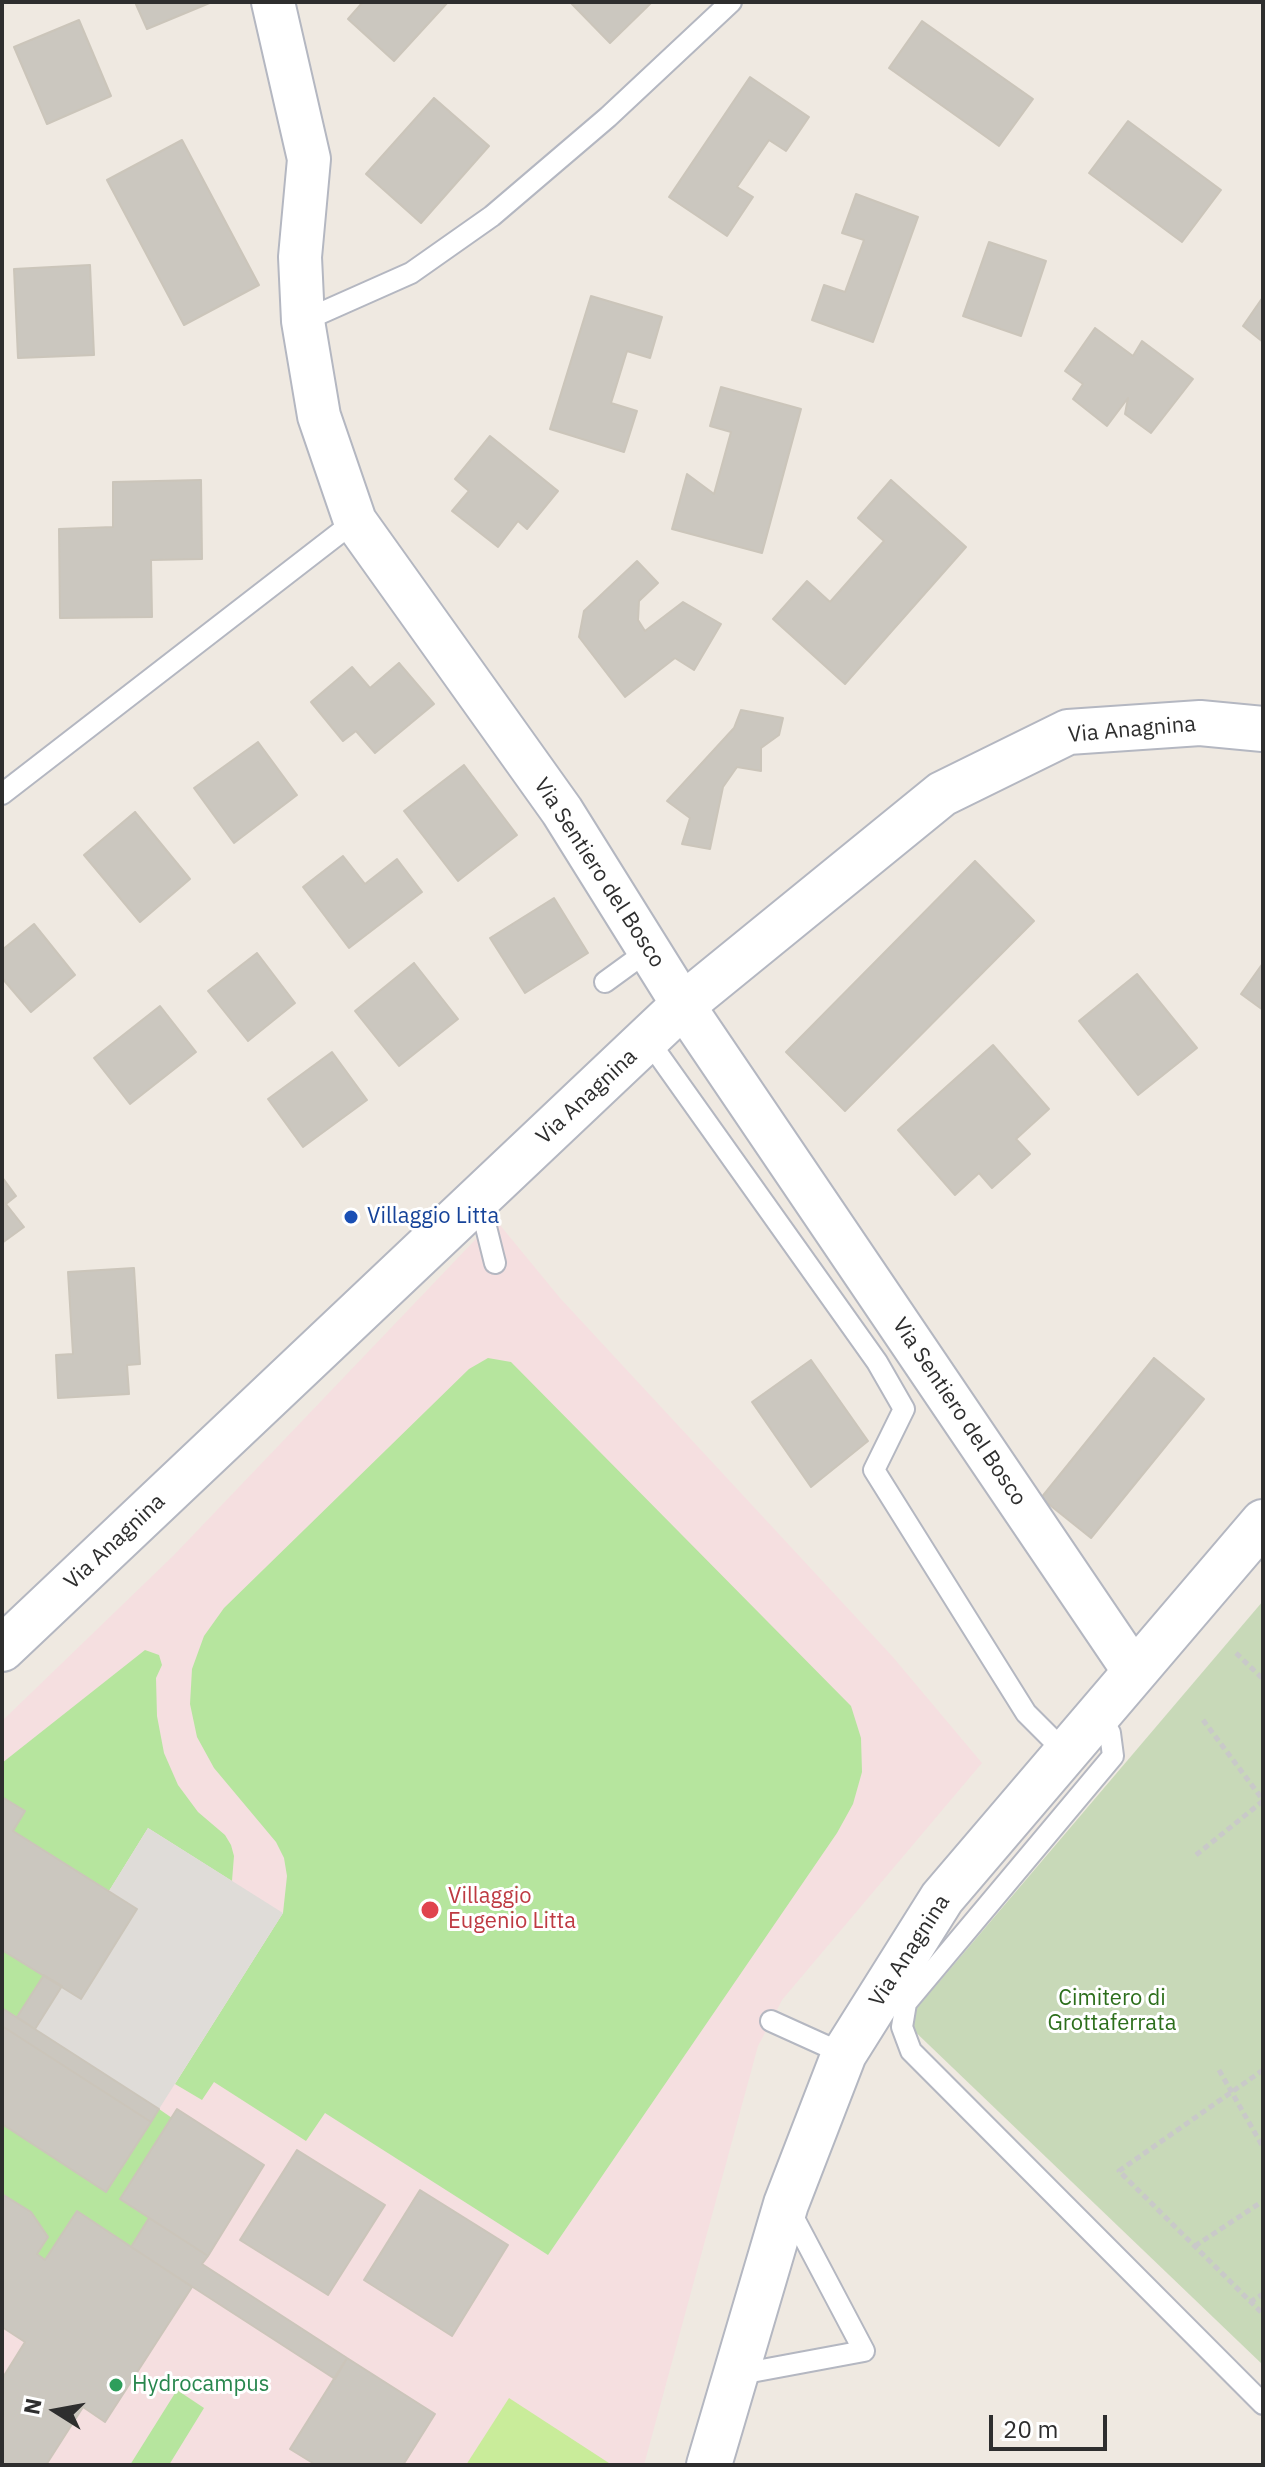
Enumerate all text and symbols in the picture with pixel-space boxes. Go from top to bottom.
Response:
street label: Via Anagnina [1067,711,1197,749]
street label: Via Sentiero del Bosco [528,773,670,973]
street label: Via Anagnina [531,1044,643,1150]
place label: Villaggio Litta [367,1204,499,1230]
marker: Villaggio Litta [342,1208,360,1226]
street label: Via Sentiero del Bosco [886,1313,1032,1511]
street label: Via Anagnina [59,1489,171,1595]
place label: Villaggio Eugenio Litta [448,1884,576,1936]
street label: Via Anagnina [864,1890,956,2012]
marker: Villaggio Eugenio Litta [419,1899,441,1921]
park label: Cimitero di Grottaferrata [1048,1986,1176,2038]
north arrow [16,2371,96,2451]
place label: Hydrocampus [132,2372,269,2398]
marker: Hydrocampus [107,2376,125,2394]
text: N [16,2396,48,2417]
scale bar [993,2399,1111,2449]
text: 20 m [1003,2413,1058,2445]

